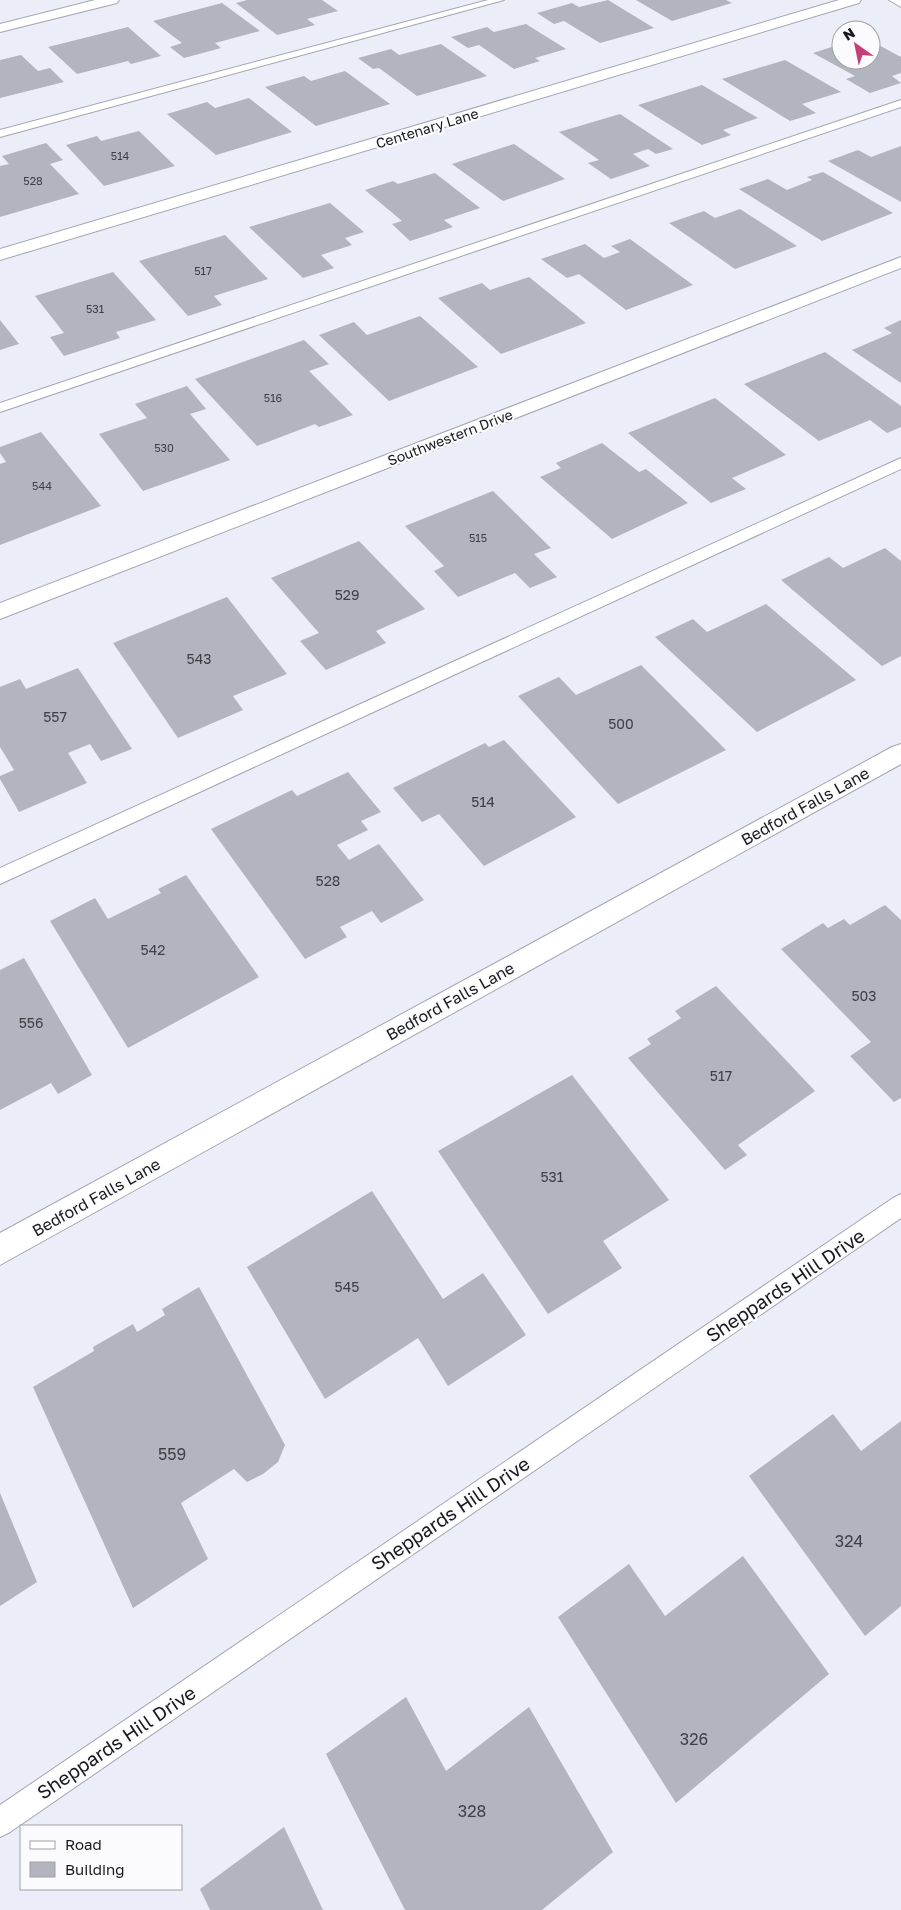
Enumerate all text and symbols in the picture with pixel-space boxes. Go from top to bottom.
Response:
north arrow [831,20,881,70]
text: N [840,24,858,44]
street label: Centenary Lane [374,104,480,152]
house number: 514 [111,149,129,162]
house number: 528 [23,174,43,187]
house number: 517 [194,264,212,277]
house number: 531 [86,302,104,315]
house number: 516 [264,391,283,404]
street label: Southwestern Drive [385,405,515,469]
house number: 530 [154,441,174,454]
house number: 544 [32,479,52,492]
house number: 515 [469,531,487,544]
house number: 529 [335,586,359,603]
house number: 543 [187,650,211,667]
house number: 557 [43,708,67,725]
house number: 500 [608,715,634,732]
street label: Bedford Falls Lane [737,762,873,850]
house number: 514 [471,793,495,810]
house number: 528 [316,872,340,889]
house number: 542 [141,941,165,958]
street label: Bedford Falls Lane [382,957,518,1045]
house number: 503 [852,987,877,1004]
house number: 556 [19,1014,43,1031]
house number: 517 [710,1067,732,1084]
street label: Bedford Falls Lane [28,1153,164,1241]
house number: 531 [540,1168,564,1185]
street label: Sheppards Hill Drive [701,1223,869,1347]
house number: 545 [335,1278,359,1295]
house number: 559 [158,1444,186,1464]
street label: Sheppards Hill Drive [366,1451,534,1575]
house number: 324 [835,1531,863,1551]
street label: Sheppards Hill Drive [32,1680,200,1804]
house number: 326 [680,1729,708,1749]
house number: 328 [458,1801,486,1821]
legend [20,1825,182,1890]
text: Road [65,1835,102,1853]
text: Building [65,1860,125,1878]

